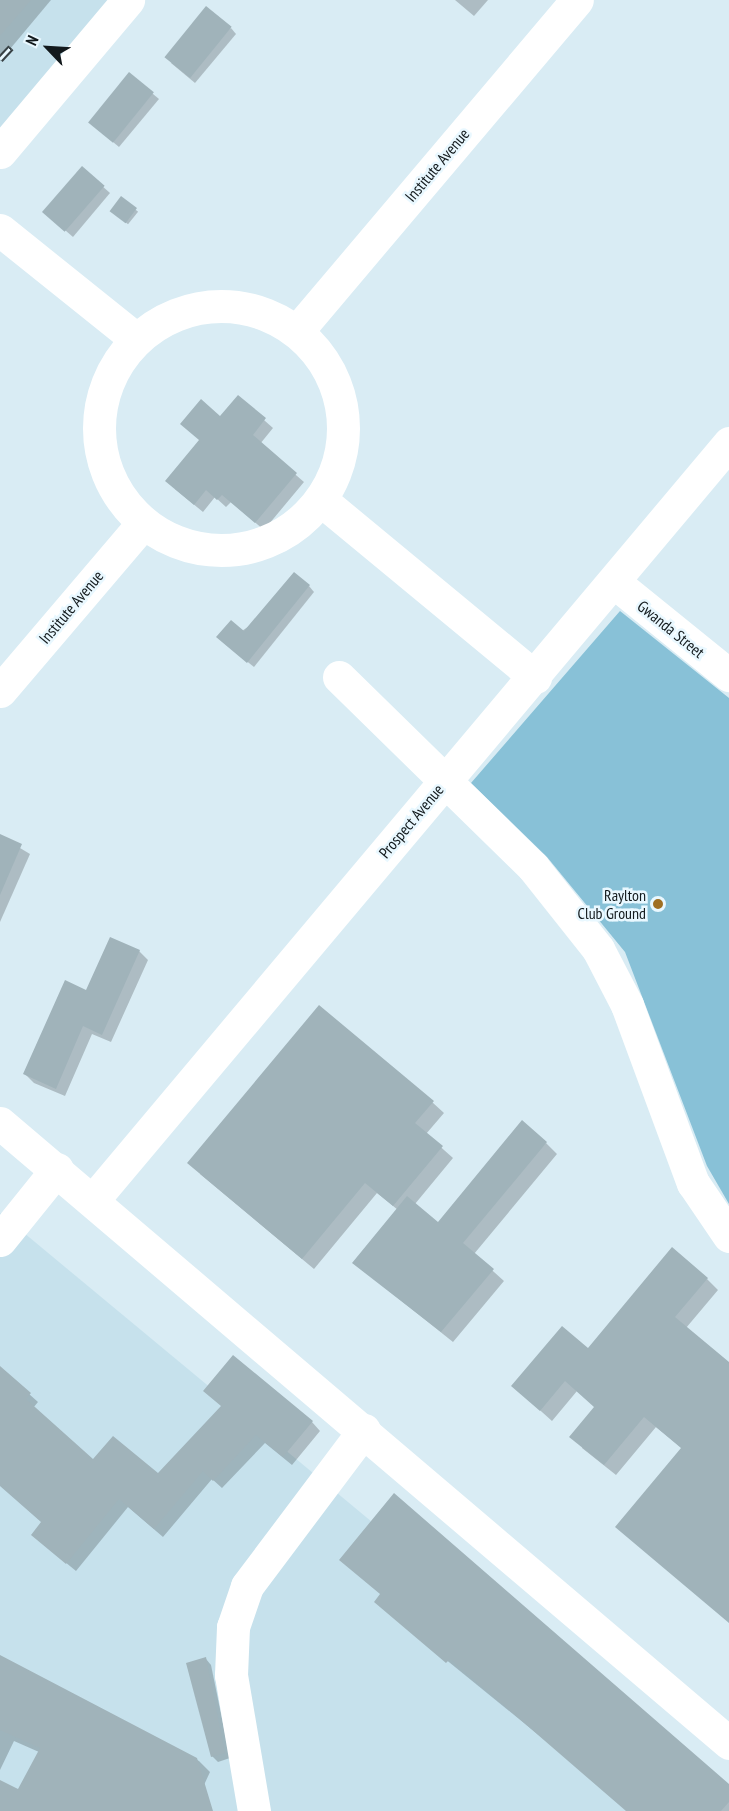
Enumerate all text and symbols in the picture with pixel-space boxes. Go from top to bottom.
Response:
north arrow [18,18,78,78]
text: N [21,32,43,49]
street label: Institute Avenue [401,124,473,206]
street label: Institute Avenue [35,566,107,648]
street label: Gwanda Street [634,596,708,662]
street label: Prospect Avenue [374,780,448,862]
place label: Raylton Club Ground [578,885,646,923]
marker: Raylton Club Ground [651,897,665,911]

